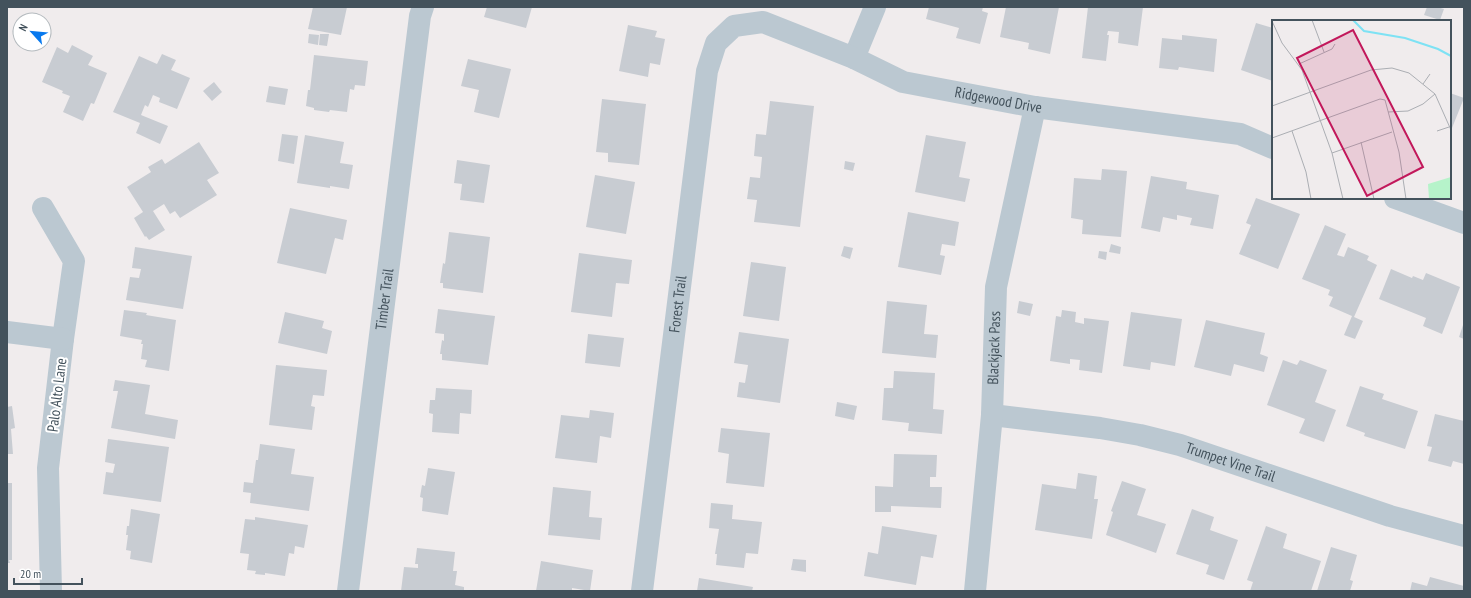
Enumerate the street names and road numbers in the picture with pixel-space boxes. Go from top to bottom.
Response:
street label: Ridgewood Drive [953,82,1043,117]
street label: Timber Trail [371,267,397,331]
street label: Forest Trail [664,274,690,334]
street label: Blackjack Pass [983,311,1004,385]
street label: Palo Alto Lane [43,357,70,433]
street label: Trumpet Vine Trail [1183,438,1279,486]

